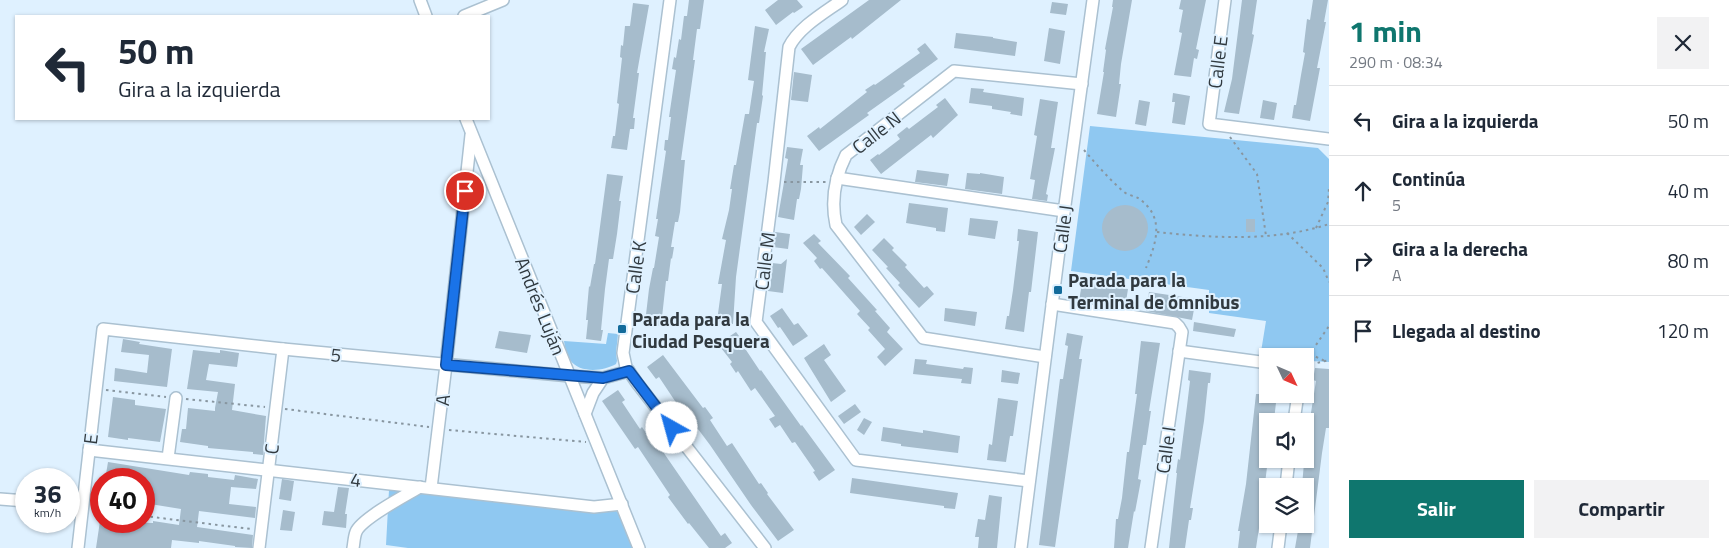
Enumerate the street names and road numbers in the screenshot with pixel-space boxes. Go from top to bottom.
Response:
street label: Calle E [1199,34,1235,90]
street label: Calle N [845,104,907,160]
street label: Calle J [1044,203,1080,255]
street label: Calle M [746,230,782,292]
street label: Calle K [617,238,653,295]
street label: Andrés Luján [508,253,574,359]
street label: 5 [329,339,343,369]
street label: A [427,393,457,407]
street label: Calle I [1147,425,1183,475]
street label: E [75,432,105,446]
street label: C [256,442,286,456]
street label: 4 [349,464,363,494]

